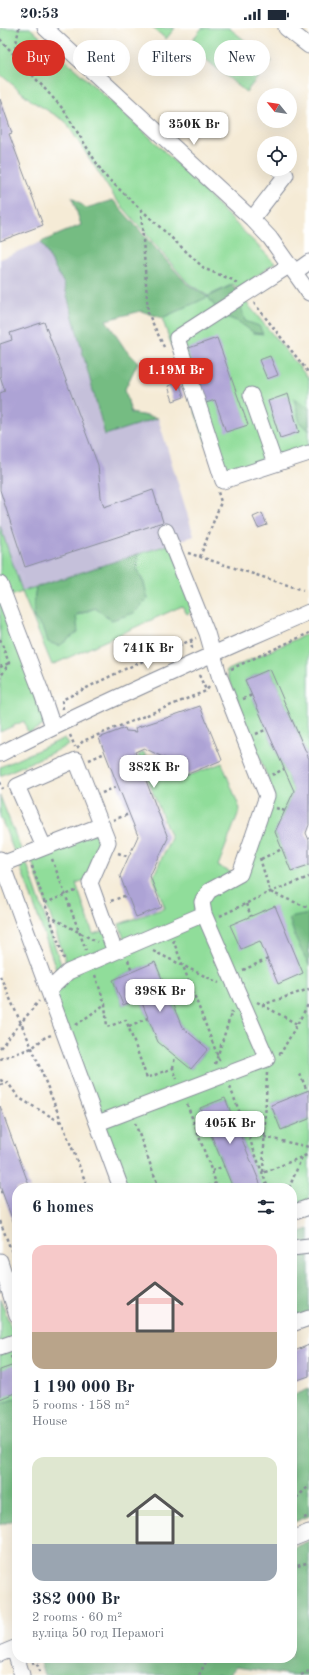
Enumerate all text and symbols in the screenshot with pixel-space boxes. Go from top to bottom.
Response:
text: 20:53 [20,7,59,22]
chip: Buy [12,40,65,76]
chip: Rent [73,40,130,76]
chip: Filters [138,40,206,76]
chip: New [214,40,270,76]
north arrow [257,88,297,128]
map controls [257,88,297,176]
pin: 350K Br [157,112,231,146]
text: 350K Br [168,118,220,131]
button: locate [257,136,297,176]
pin: 1.19M Br [135,358,217,392]
text: 1.19M Br [148,364,204,377]
pin: 741K Br [111,636,185,670]
text: 741K Br [122,642,174,655]
pin: 382K Br [117,755,191,789]
text: 382K Br [128,761,180,774]
pin: 398K Br [123,979,197,1013]
text: 398K Br [134,985,186,998]
pin: 405K Br [193,1111,267,1145]
text: 405K Br [204,1117,256,1130]
icon: filters [255,1196,277,1218]
text: 6 homes [32,1199,94,1216]
icon: home [119,1271,191,1343]
text: 1 190 000 Br [32,1379,135,1396]
text: 5 rooms · 158 m² [32,1399,130,1412]
text: House [32,1415,67,1428]
icon: home [119,1483,191,1555]
text: 382 000 Br [32,1591,120,1608]
text: 2 rooms · 60 m² [32,1611,122,1624]
text: вуліца 50 год Перамогі [32,1627,164,1640]

